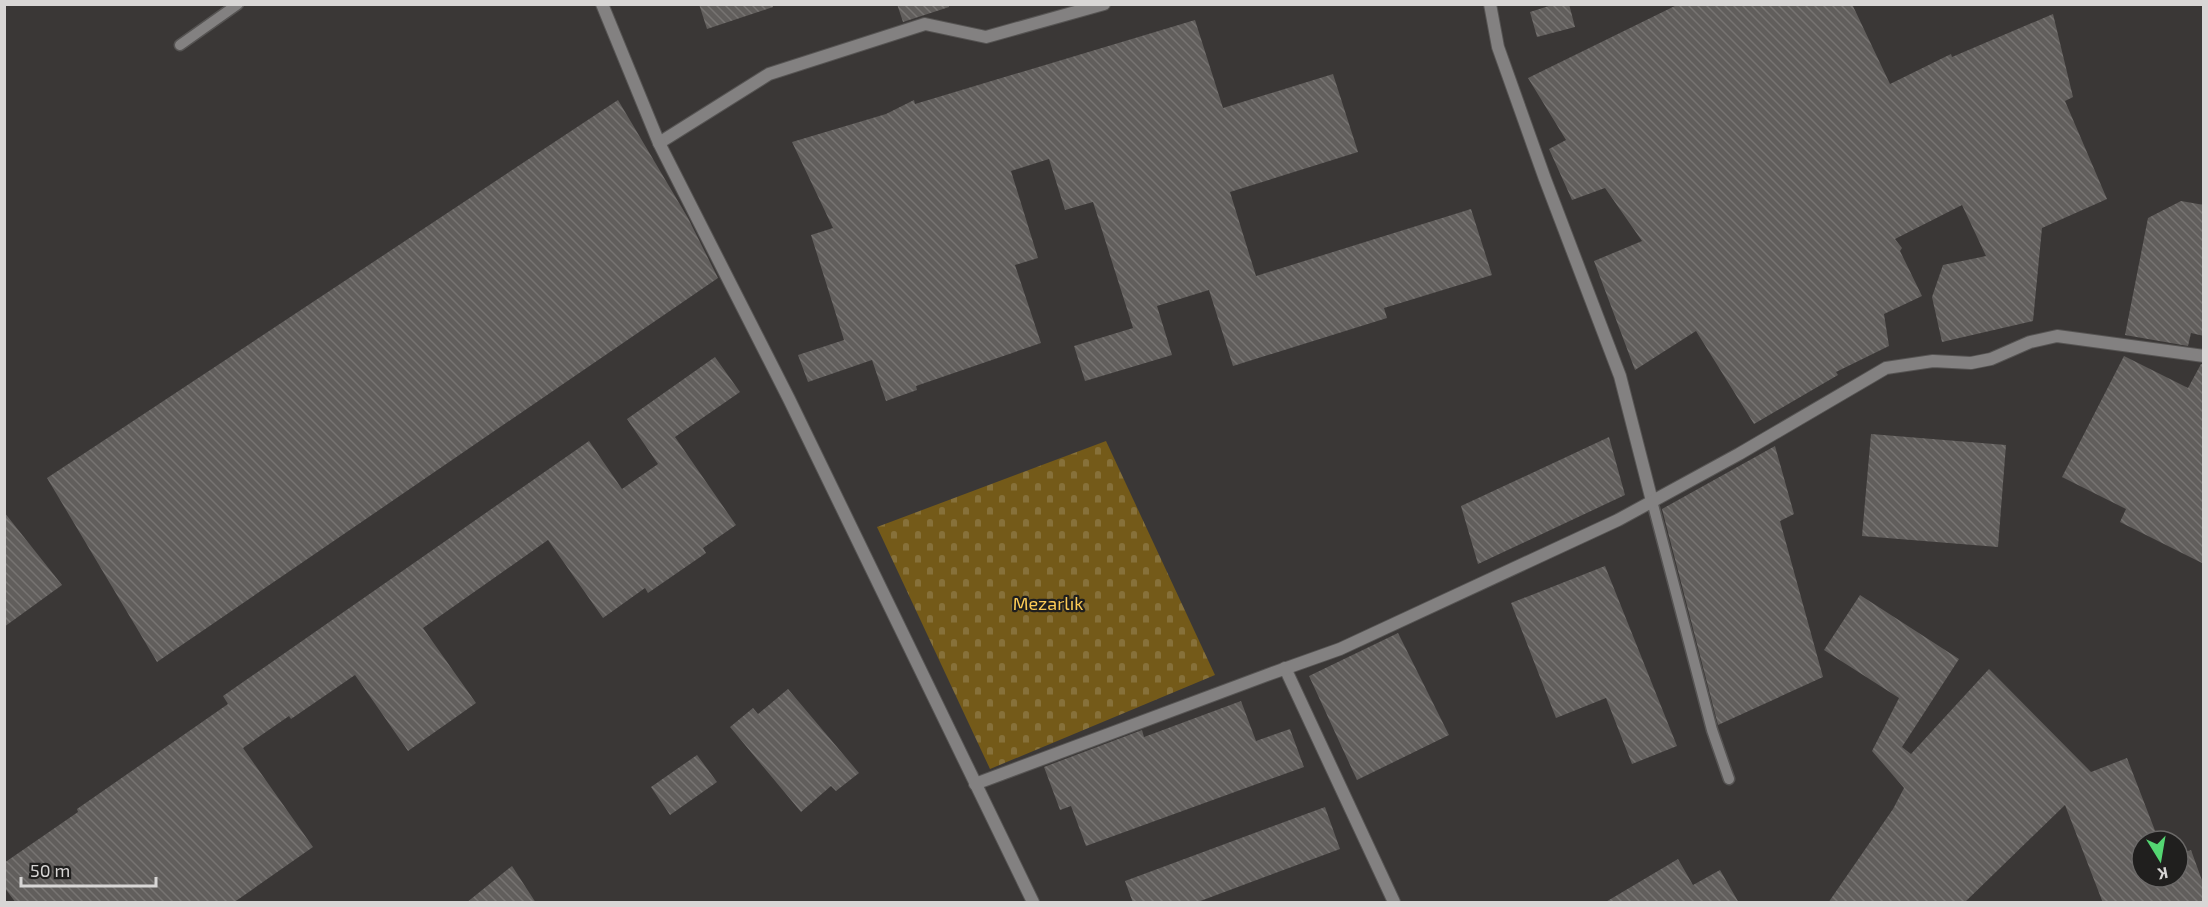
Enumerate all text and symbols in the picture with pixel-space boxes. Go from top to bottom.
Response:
park label: Mezarlık [1013,592,1083,614]
north arrow [2130,829,2190,889]
scale bar [21,850,156,888]
text: 50 m [30,859,70,881]
text: K [2155,864,2170,885]

